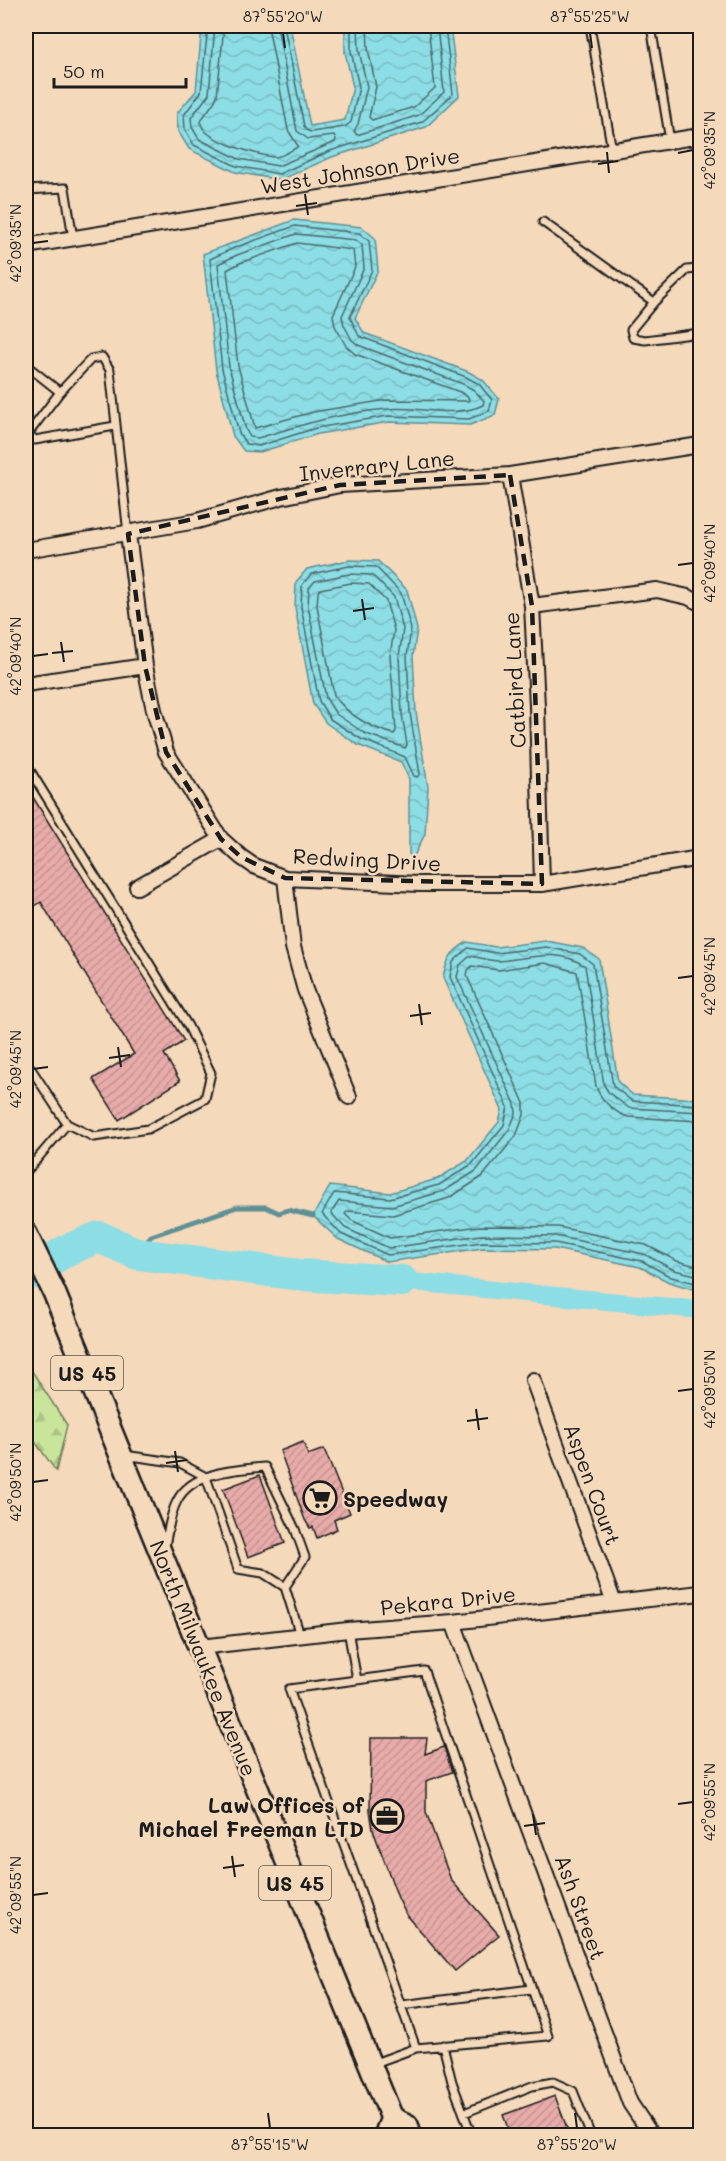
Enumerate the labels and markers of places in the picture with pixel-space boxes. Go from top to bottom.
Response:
supermarket icon: Speedway [302,1480,338,1516]
place label: Speedway [343,1485,448,1513]
place label: Law Offices of Michael Freeman LTD [138,1791,365,1842]
office icon: Law Offices of Michael Freeman LTD [369,1798,405,1834]

